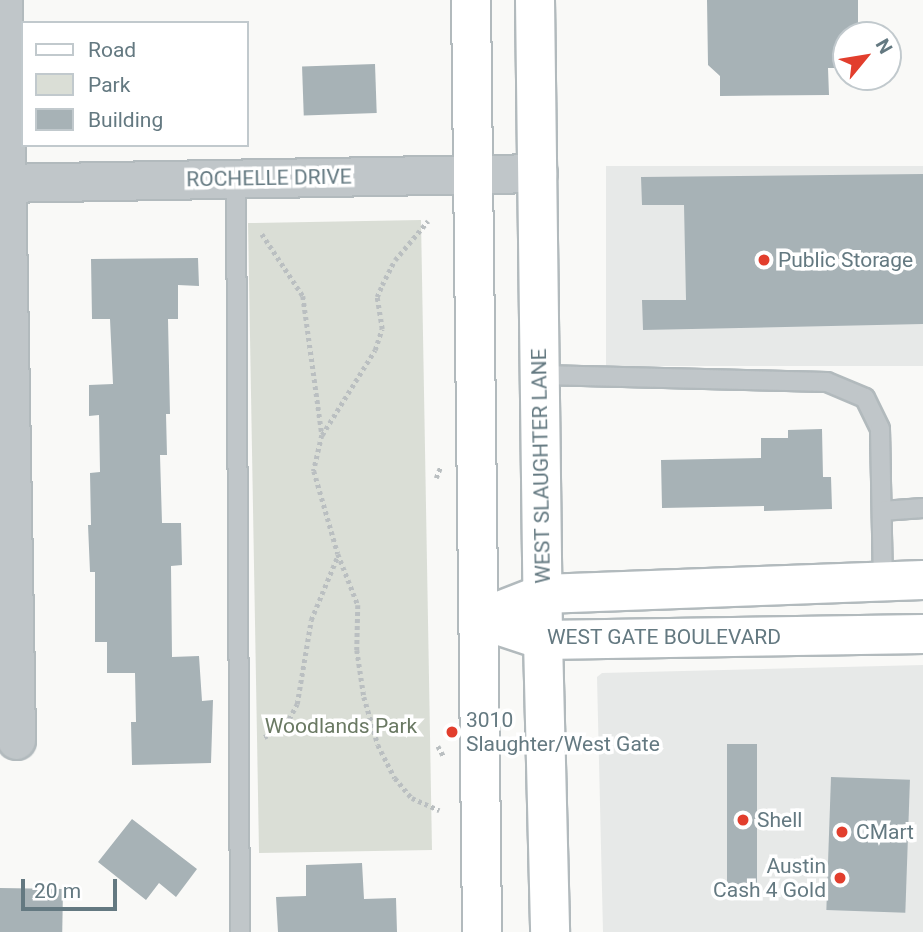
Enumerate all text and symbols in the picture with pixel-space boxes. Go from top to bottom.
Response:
legend [21,21,248,147]
north arrow [832,21,902,91]
text: N [871,35,897,58]
text: Road [88,38,136,62]
text: Park [88,73,130,97]
text: Building [88,108,163,132]
street label: ROCHELLE DRIVE [186,164,352,192]
place label: Public Storage [778,247,913,273]
marker: Public Storage [756,252,772,268]
street label: WEST SLAUGHTER LANE [526,348,556,584]
street label: WEST GATE BOULEVARD [547,624,781,650]
place label: 3010 Slaughter/West Gate [466,707,660,757]
park label: Woodlands Park [265,713,417,739]
marker: 3010 Slaughter/West Gate [444,724,460,740]
place label: Shell [757,807,802,833]
marker: Shell [735,812,751,828]
place label: CMart [856,819,914,845]
marker: CMart [834,824,850,840]
place label: Austin Cash 4 Gold [713,853,826,903]
scale bar [24,866,121,910]
marker: Austin Cash 4 Gold [832,870,848,886]
text: 20 m [34,879,81,903]

